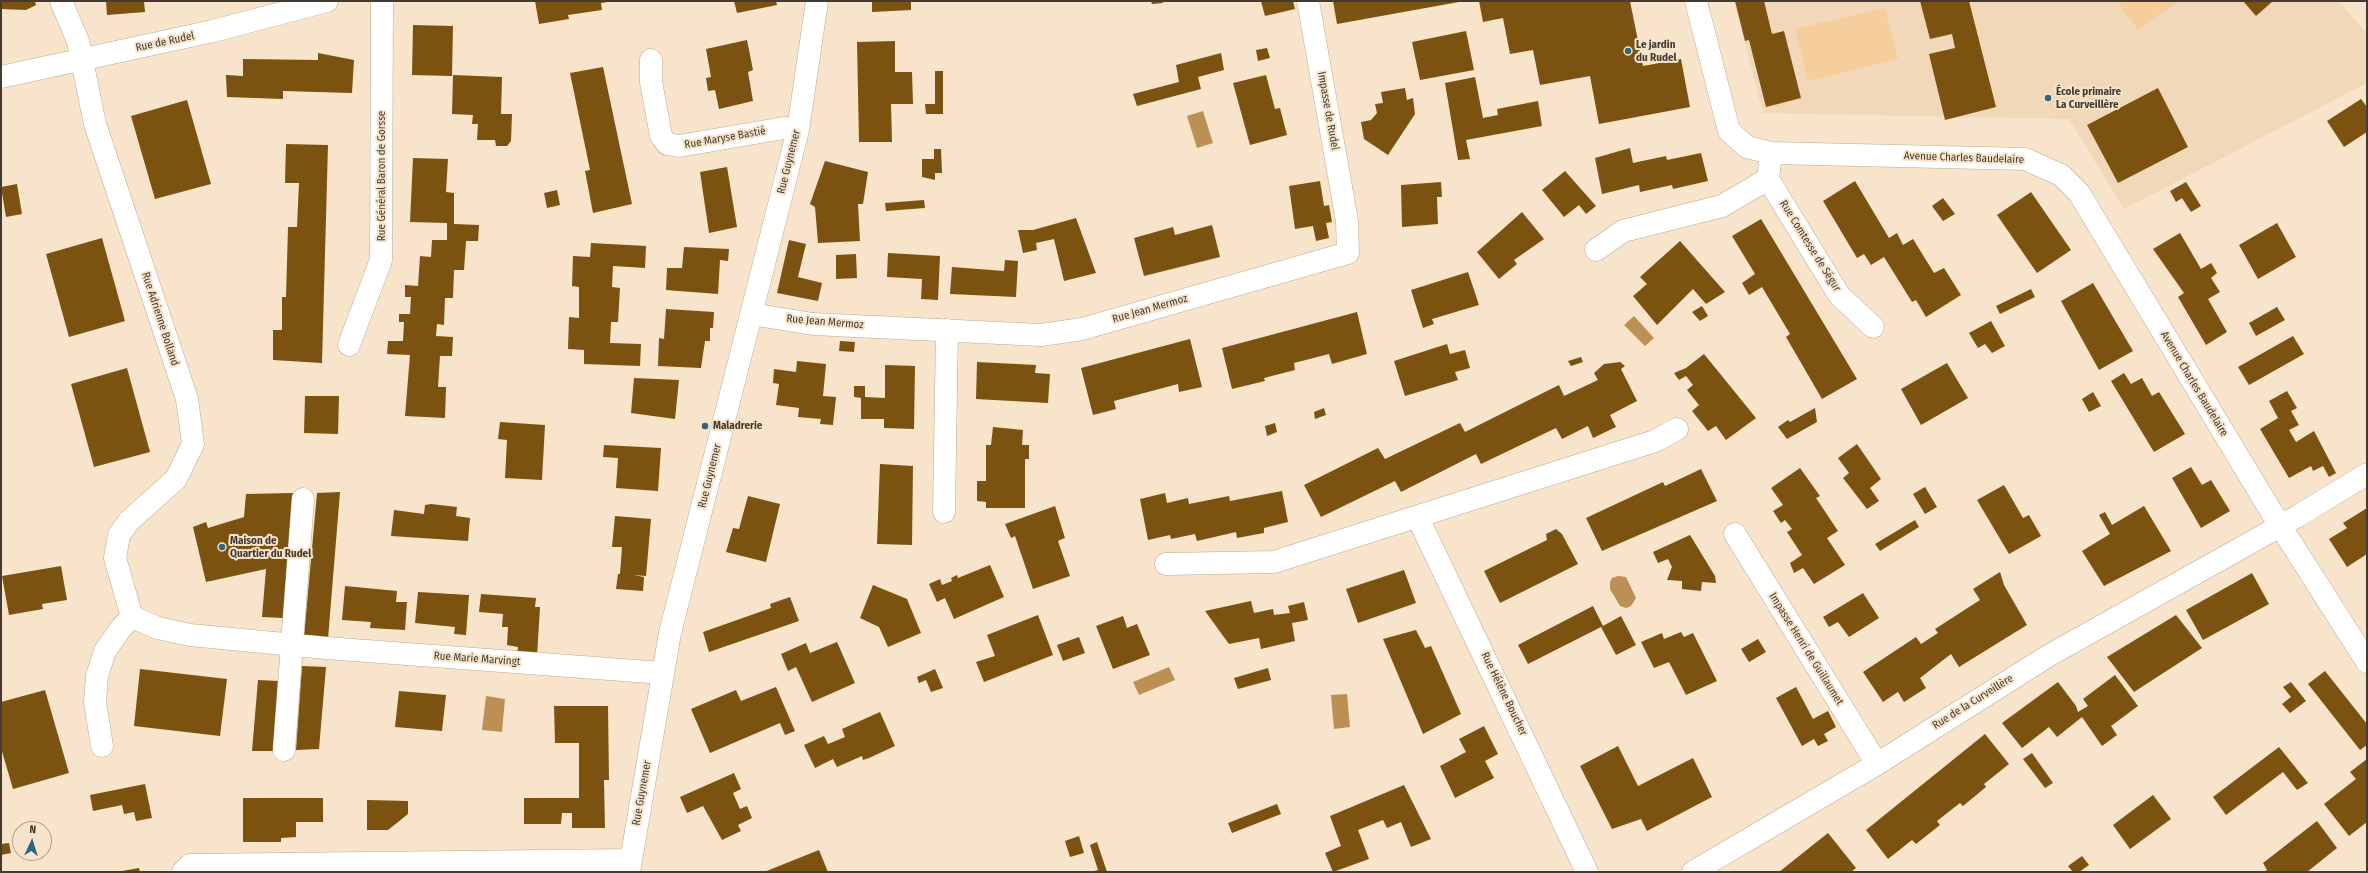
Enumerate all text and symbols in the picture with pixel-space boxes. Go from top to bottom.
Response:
street label: Rue de Rudel [134,29,196,55]
place label: Le jardin du Rudel [1636,38,1676,64]
marker: Le jardin du Rudel [1623,46,1633,56]
street label: Impasse de Rudel [1315,71,1341,151]
place label: École primaire La Curveillère [2056,85,2121,111]
marker: École primaire La Curveillère [2043,93,2053,103]
street label: Rue Général Baron de Gorsse [375,111,389,241]
street label: Rue Maryse Bastié [683,124,767,152]
street label: Rue Guynemer [775,129,803,195]
street label: Avenue Charles Baudelaire [1904,149,2024,167]
street label: Rue Comtesse de Ségur [1777,198,1843,294]
street label: Rue Adrienne Bolland [139,270,181,368]
street label: Rue Jean Mermoz [1111,292,1189,326]
street label: Rue Jean Mermoz [786,312,864,332]
street label: Avenue Charles Baudelaire [2157,329,2231,439]
place label: Maladrerie [713,419,762,433]
marker: Maladrerie [700,421,710,431]
street label: Rue Guynemer [696,443,724,509]
place label: Maison de Quartier du Rudel [230,534,311,560]
marker: Maison de Quartier du Rudel [217,542,227,552]
street label: Impasse Henri de Guillaumet [1766,590,1846,708]
street label: Rue Marie Marvingt [433,649,521,669]
street label: Rue Hélène Boucher [1478,650,1530,738]
street label: Rue de la Curveillère [1930,672,2016,732]
street label: Rue Guynemer [630,760,654,826]
north arrow [12,821,52,861]
text: N [29,823,37,836]

